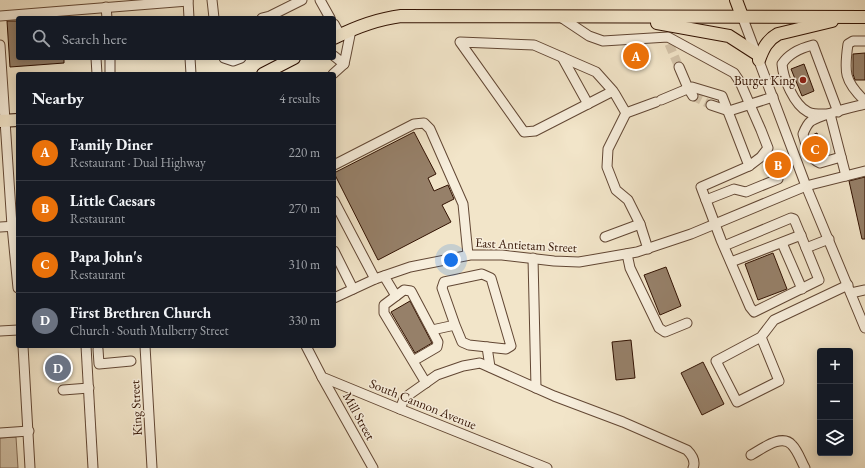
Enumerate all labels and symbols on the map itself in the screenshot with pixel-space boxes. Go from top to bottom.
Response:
pin: A [623,41,649,71]
place label: Burger King [734,72,795,89]
marker: Burger King [798,75,808,85]
pin: C [802,134,828,164]
pin: B [765,150,791,180]
street label: East Antietam Street [475,234,577,256]
your location [441,250,461,270]
pin: D [45,353,71,383]
street label: South Cannon Avenue [367,375,479,433]
street label: King Street [126,380,146,436]
street label: Mill Street [339,389,379,443]

